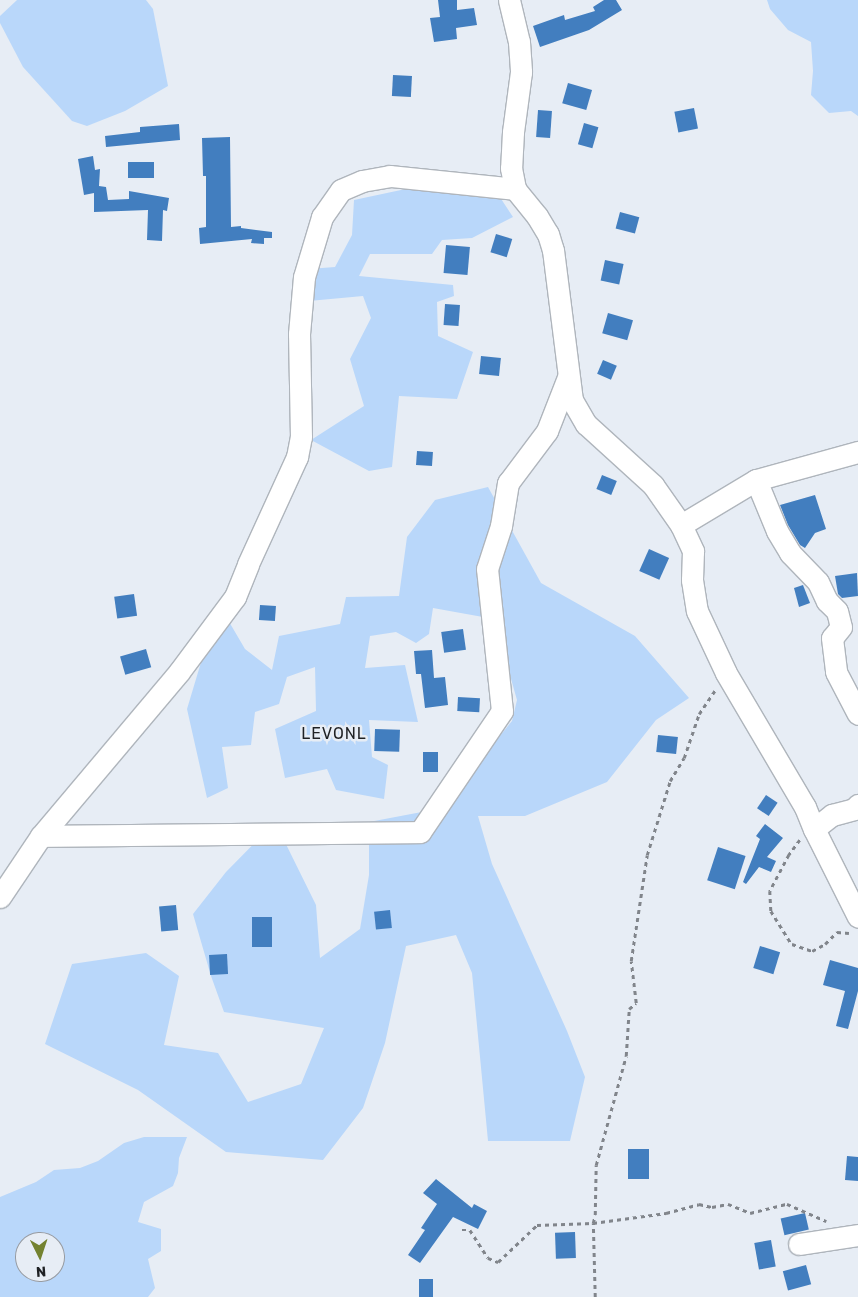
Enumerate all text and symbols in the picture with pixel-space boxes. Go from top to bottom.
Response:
district label: LEVONL [300,724,368,744]
north arrow [15,1232,65,1282]
text: N [35,1263,47,1280]

